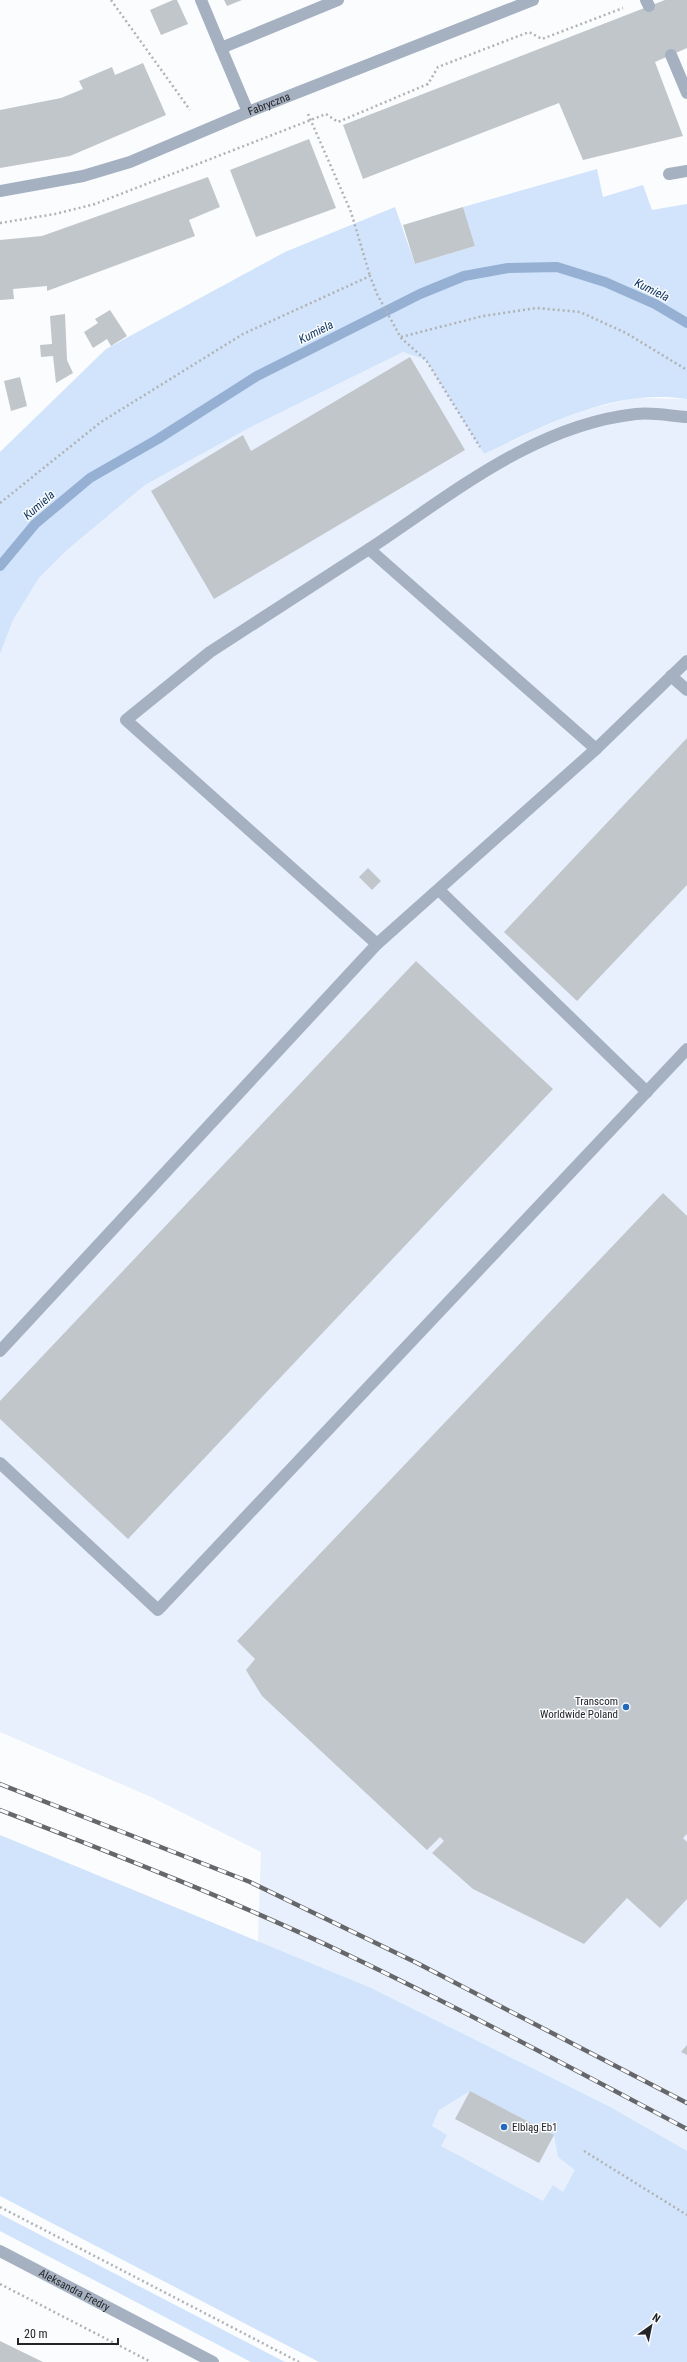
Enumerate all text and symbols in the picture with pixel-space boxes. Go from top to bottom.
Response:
street label: Fabryczna [246,90,292,118]
water label: Kumiela [632,276,672,304]
water label: Kumiela [296,317,336,347]
water label: Kumiela [20,488,58,522]
place label: Transcom Worldwide Poland [540,1695,618,1721]
marker: Transcom Worldwide Poland [621,1702,631,1712]
place label: Elbląg Eb1 [512,2121,557,2134]
marker: Elbląg Eb1 [499,2122,509,2132]
street label: Aleksandra Fredry [37,2266,112,2314]
north arrow [631,2306,671,2346]
text: N [650,2311,663,2325]
scale bar [18,2320,118,2346]
text: 20 m [24,2327,48,2341]

